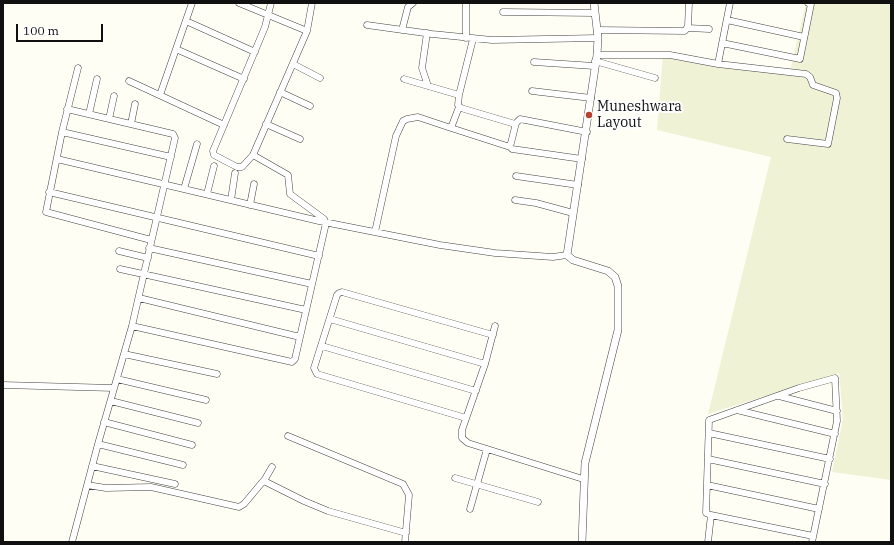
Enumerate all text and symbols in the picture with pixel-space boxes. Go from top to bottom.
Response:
scale bar [18,16,105,42]
text: 100 m [23,23,59,38]
place label: Muneshwara Layout [597,99,682,132]
marker: Muneshwara Layout [584,110,594,120]

